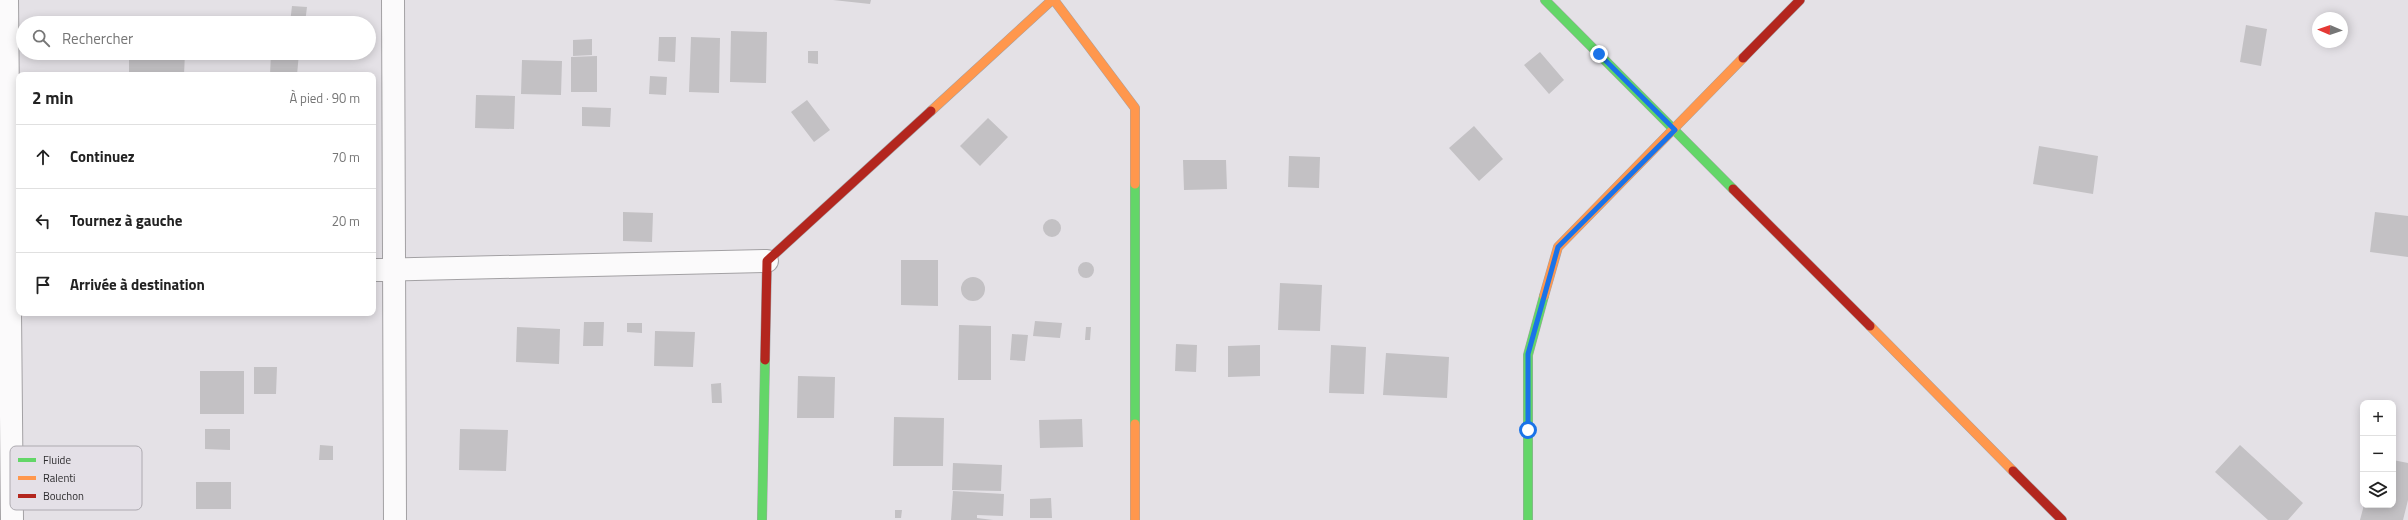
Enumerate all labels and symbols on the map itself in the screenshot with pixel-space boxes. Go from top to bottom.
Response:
north arrow [2312,12,2348,48]
route end [1590,45,1608,63]
route start [1519,421,1537,439]
legend [10,446,142,510]
text: Fluide [43,452,71,468]
text: Ralenti [43,470,76,486]
text: Bouchon [43,488,84,504]

